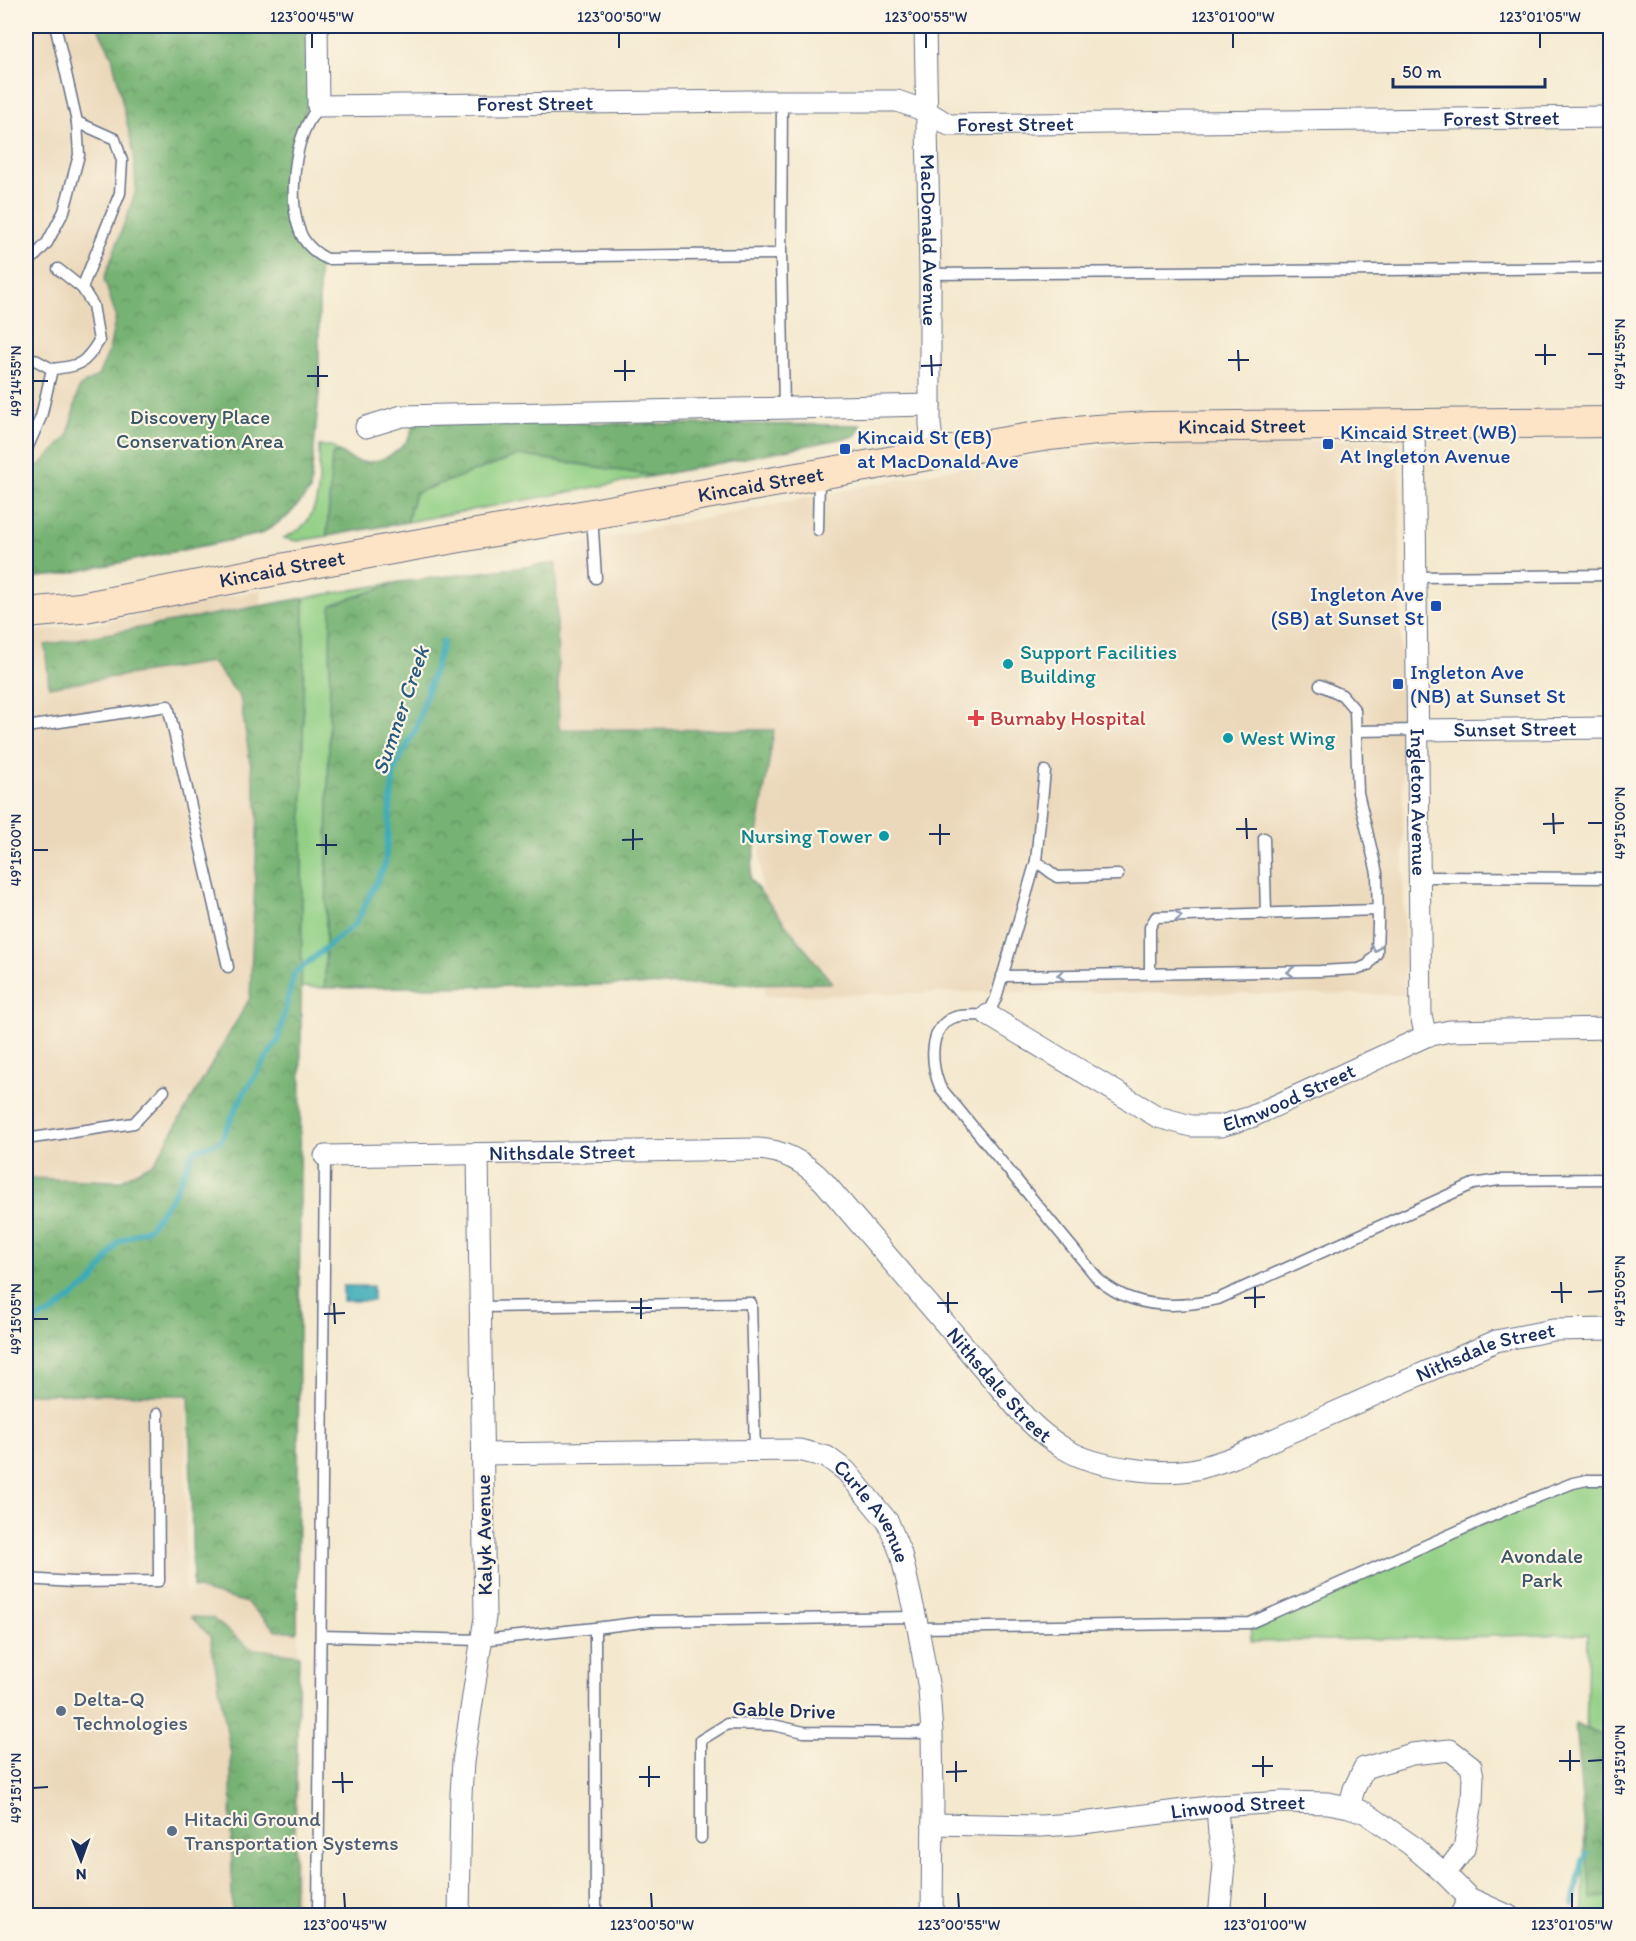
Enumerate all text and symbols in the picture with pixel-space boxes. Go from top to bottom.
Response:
text: 123°00'45"W [270,8,354,26]
text: 123°00'50"W [577,8,661,26]
text: 123°00'55"W [885,8,968,26]
text: 123°01'00"W [1191,8,1275,26]
text: 123°01'05"W [1499,8,1581,26]
scale bar [1393,51,1544,89]
text: 50 m [1402,61,1442,83]
street label: Forest Street [476,90,594,116]
street label: Forest Street [1443,105,1560,131]
street label: Forest Street [957,110,1074,137]
street label: MacDonald Avenue [916,154,943,326]
text: 49°14'55"N [1611,318,1629,390]
text: 49°14'55"N [7,345,25,417]
park label: Discovery Place Conservation Area [116,404,284,453]
street label: Kincaid Street [1178,412,1306,439]
place label: Kincaid Street (WB) At Ingleton Avenue [1340,419,1517,468]
place label: Kincaid St (EB) at MacDonald Ave [857,424,1019,473]
marker: Kincaid Street (WB) At Ingleton Avenue [1321,437,1335,451]
marker: Kincaid St (EB) at MacDonald Ave [838,442,852,456]
street label: Kincaid Street [695,461,826,507]
street label: Kincaid Street [217,544,347,593]
place label: Ingleton Ave (SB) at Sunset St [1271,581,1424,630]
marker: Ingleton Ave (SB) at Sunset St [1429,599,1443,613]
place label: Support Facilities Building [1020,639,1177,688]
water label: Sumner Creek [366,641,436,778]
marker: Support Facilities Building [1001,657,1015,671]
place label: Ingleton Ave (NB) at Sunset St [1410,659,1566,708]
marker: Ingleton Ave (NB) at Sunset St [1391,677,1405,691]
place label: Burnaby Hospital [990,705,1146,730]
marker: Burnaby Hospital [967,709,985,727]
street label: Sunset Street [1453,715,1577,742]
place label: West Wing [1240,725,1335,750]
street label: Ingleton Avenue [1406,728,1432,876]
marker: West Wing [1221,731,1235,745]
text: 49°15'00"N [1611,787,1629,860]
text: 49°15'00"N [7,814,25,887]
place label: Nursing Tower [741,823,873,848]
marker: Nursing Tower [877,829,891,843]
one-way arrow [1173,910,1182,922]
one-way arrow [1370,943,1382,953]
one-way arrow [1286,966,1295,978]
one-way arrow [1056,968,1065,981]
street label: Elmwood Street [1219,1057,1359,1137]
street label: Nithsdale Street [489,1138,635,1165]
text: 49°15'05"N [1611,1255,1629,1327]
text: 49°15'05"N [7,1283,25,1355]
street label: Nithsdale Street [1412,1317,1557,1387]
street label: Nithsdale Street [942,1322,1057,1448]
street label: Curle Avenue [829,1453,916,1565]
street label: Kalyk Avenue [470,1474,497,1596]
park label: Avondale Park [1501,1543,1583,1592]
place label: Delta-Q Technologies [73,1686,188,1735]
street label: Gable Drive [732,1695,836,1724]
marker: Delta-Q Technologies [54,1704,68,1718]
text: 49°15'10"N [1611,1725,1629,1795]
text: 49°15'10"N [7,1753,25,1823]
street label: Linwood Street [1169,1789,1306,1824]
place label: Hitachi Ground Transportation Systems [184,1806,399,1855]
marker: Hitachi Ground Transportation Systems [165,1824,179,1838]
north arrow [51,1830,111,1890]
text: N [76,1865,87,1884]
text: 123°00'45"W [303,1916,387,1934]
text: 123°00'50"W [610,1916,694,1934]
text: 123°00'55"W [918,1916,1001,1934]
text: 123°01'00"W [1223,1916,1307,1934]
text: 123°01'05"W [1531,1916,1613,1934]

